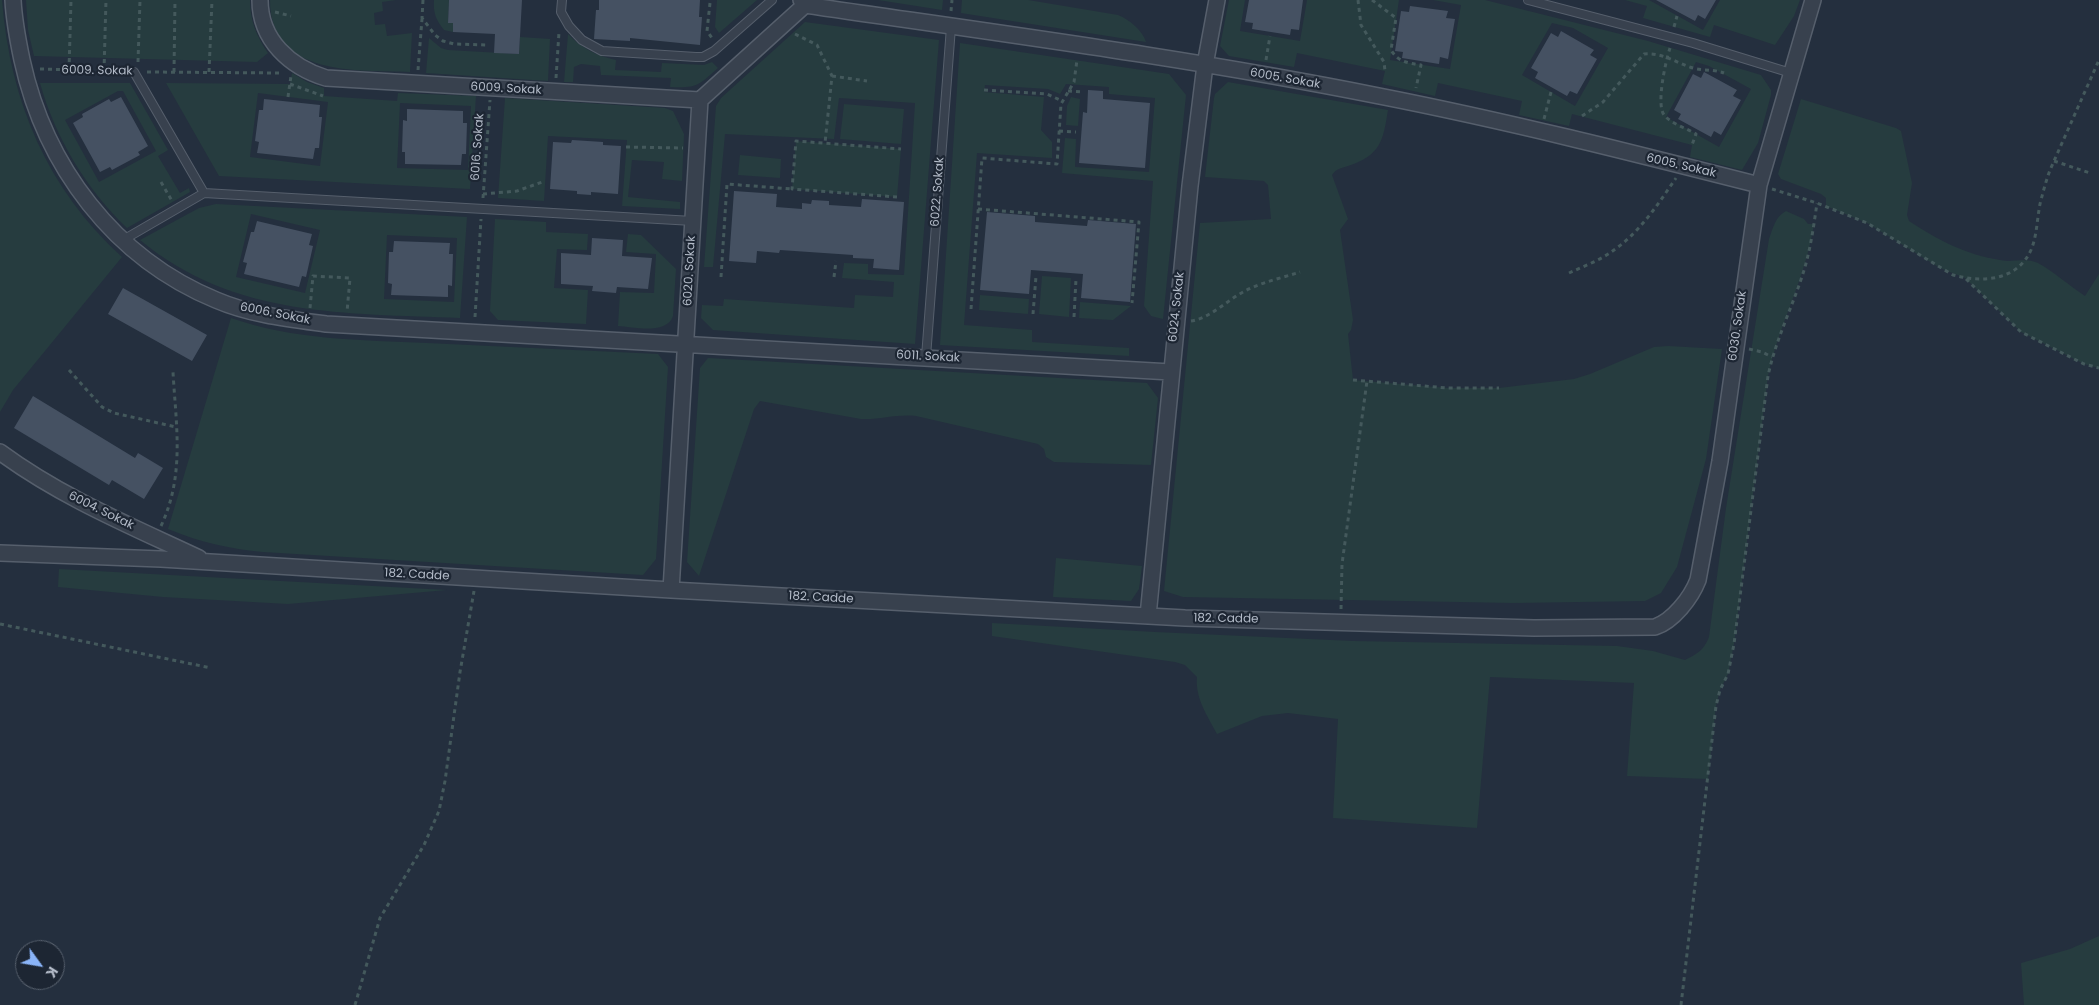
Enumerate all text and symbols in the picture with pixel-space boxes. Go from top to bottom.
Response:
street label: 6009. Sokak [61,63,133,79]
street label: 6005. Sokak [1249,66,1321,92]
street label: 6009. Sokak [470,80,542,98]
street label: 6016. Sokak [468,113,488,181]
street label: 6005. Sokak [1645,151,1717,181]
street label: 6022. Sokak [928,157,948,227]
street label: 6020. Sokak [681,235,699,307]
street label: 6024. Sokak [1166,271,1188,343]
street label: 6030. Sokak [1726,290,1750,362]
street label: 6006. Sokak [239,300,311,328]
street label: 6011. Sokak [896,348,960,366]
street label: 6004. Sokak [66,489,136,533]
street label: 182. Cadde [384,566,450,584]
street label: 182. Cadde [788,589,854,607]
street label: 182. Cadde [1193,611,1259,627]
north arrow [15,940,65,990]
text: K [41,963,63,982]

